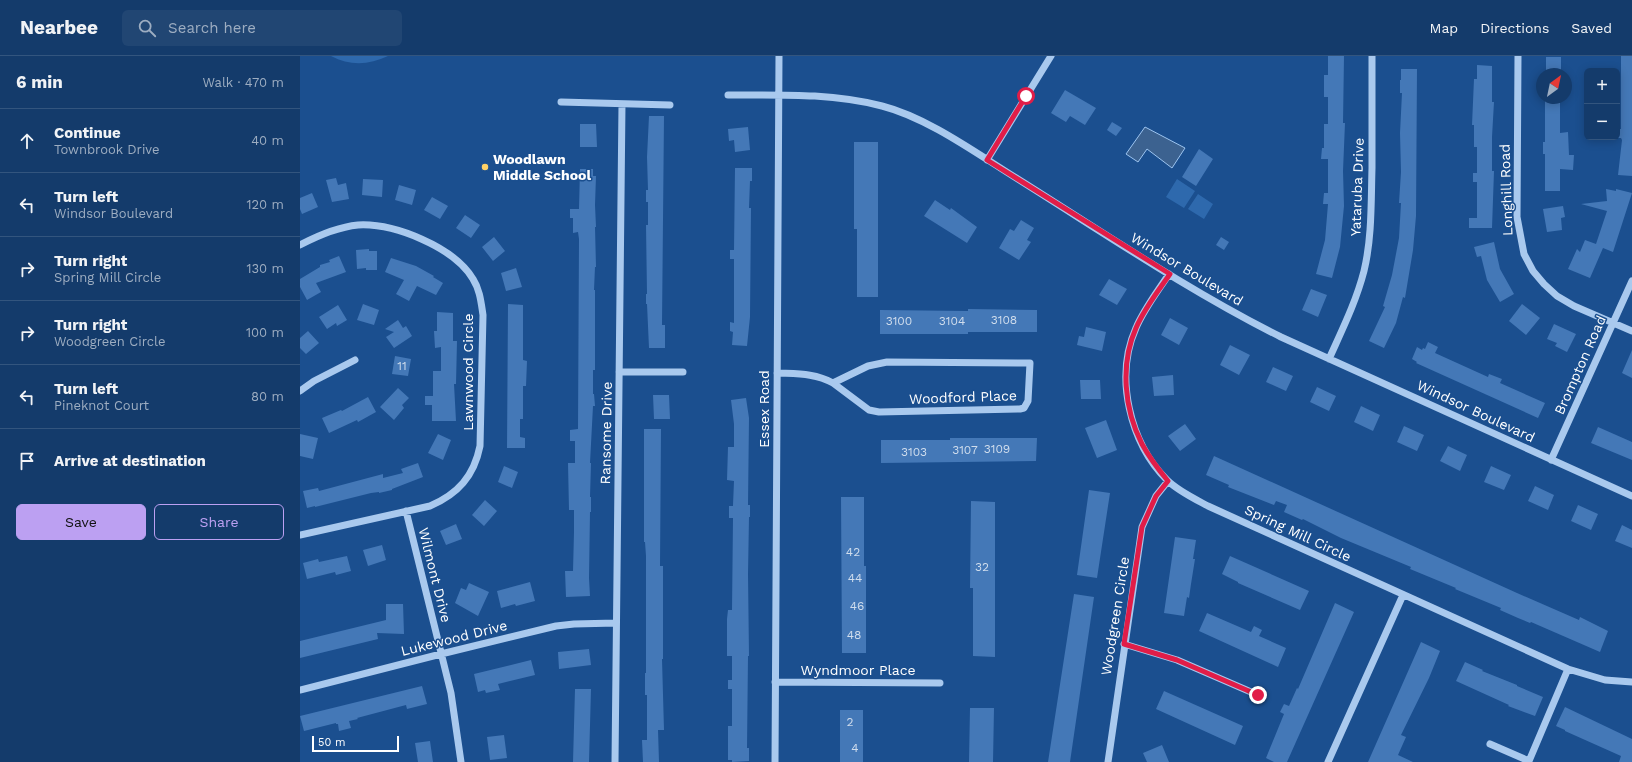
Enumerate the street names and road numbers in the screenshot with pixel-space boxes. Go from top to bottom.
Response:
street label: Yataruba Drive [1347,137,1367,237]
street label: Longhill Road [1496,144,1516,236]
street label: Windsor Boulevard [1128,229,1246,309]
street label: Lawnwood Circle [460,313,476,431]
street label: Brompton Road [1551,313,1609,417]
street label: Essex Road [756,370,772,448]
street label: Windsor Boulevard [1415,377,1537,445]
street label: Ransome Drive [597,382,615,484]
street label: Woodford Place [909,387,1017,407]
street label: Spring Mill Circle [1242,501,1354,565]
street label: Wilmont Drive [415,526,455,624]
street label: Woodgreen Circle [1098,555,1132,677]
street label: Lukewood Drive [399,617,509,659]
street label: Wyndmoor Place [800,662,916,678]

